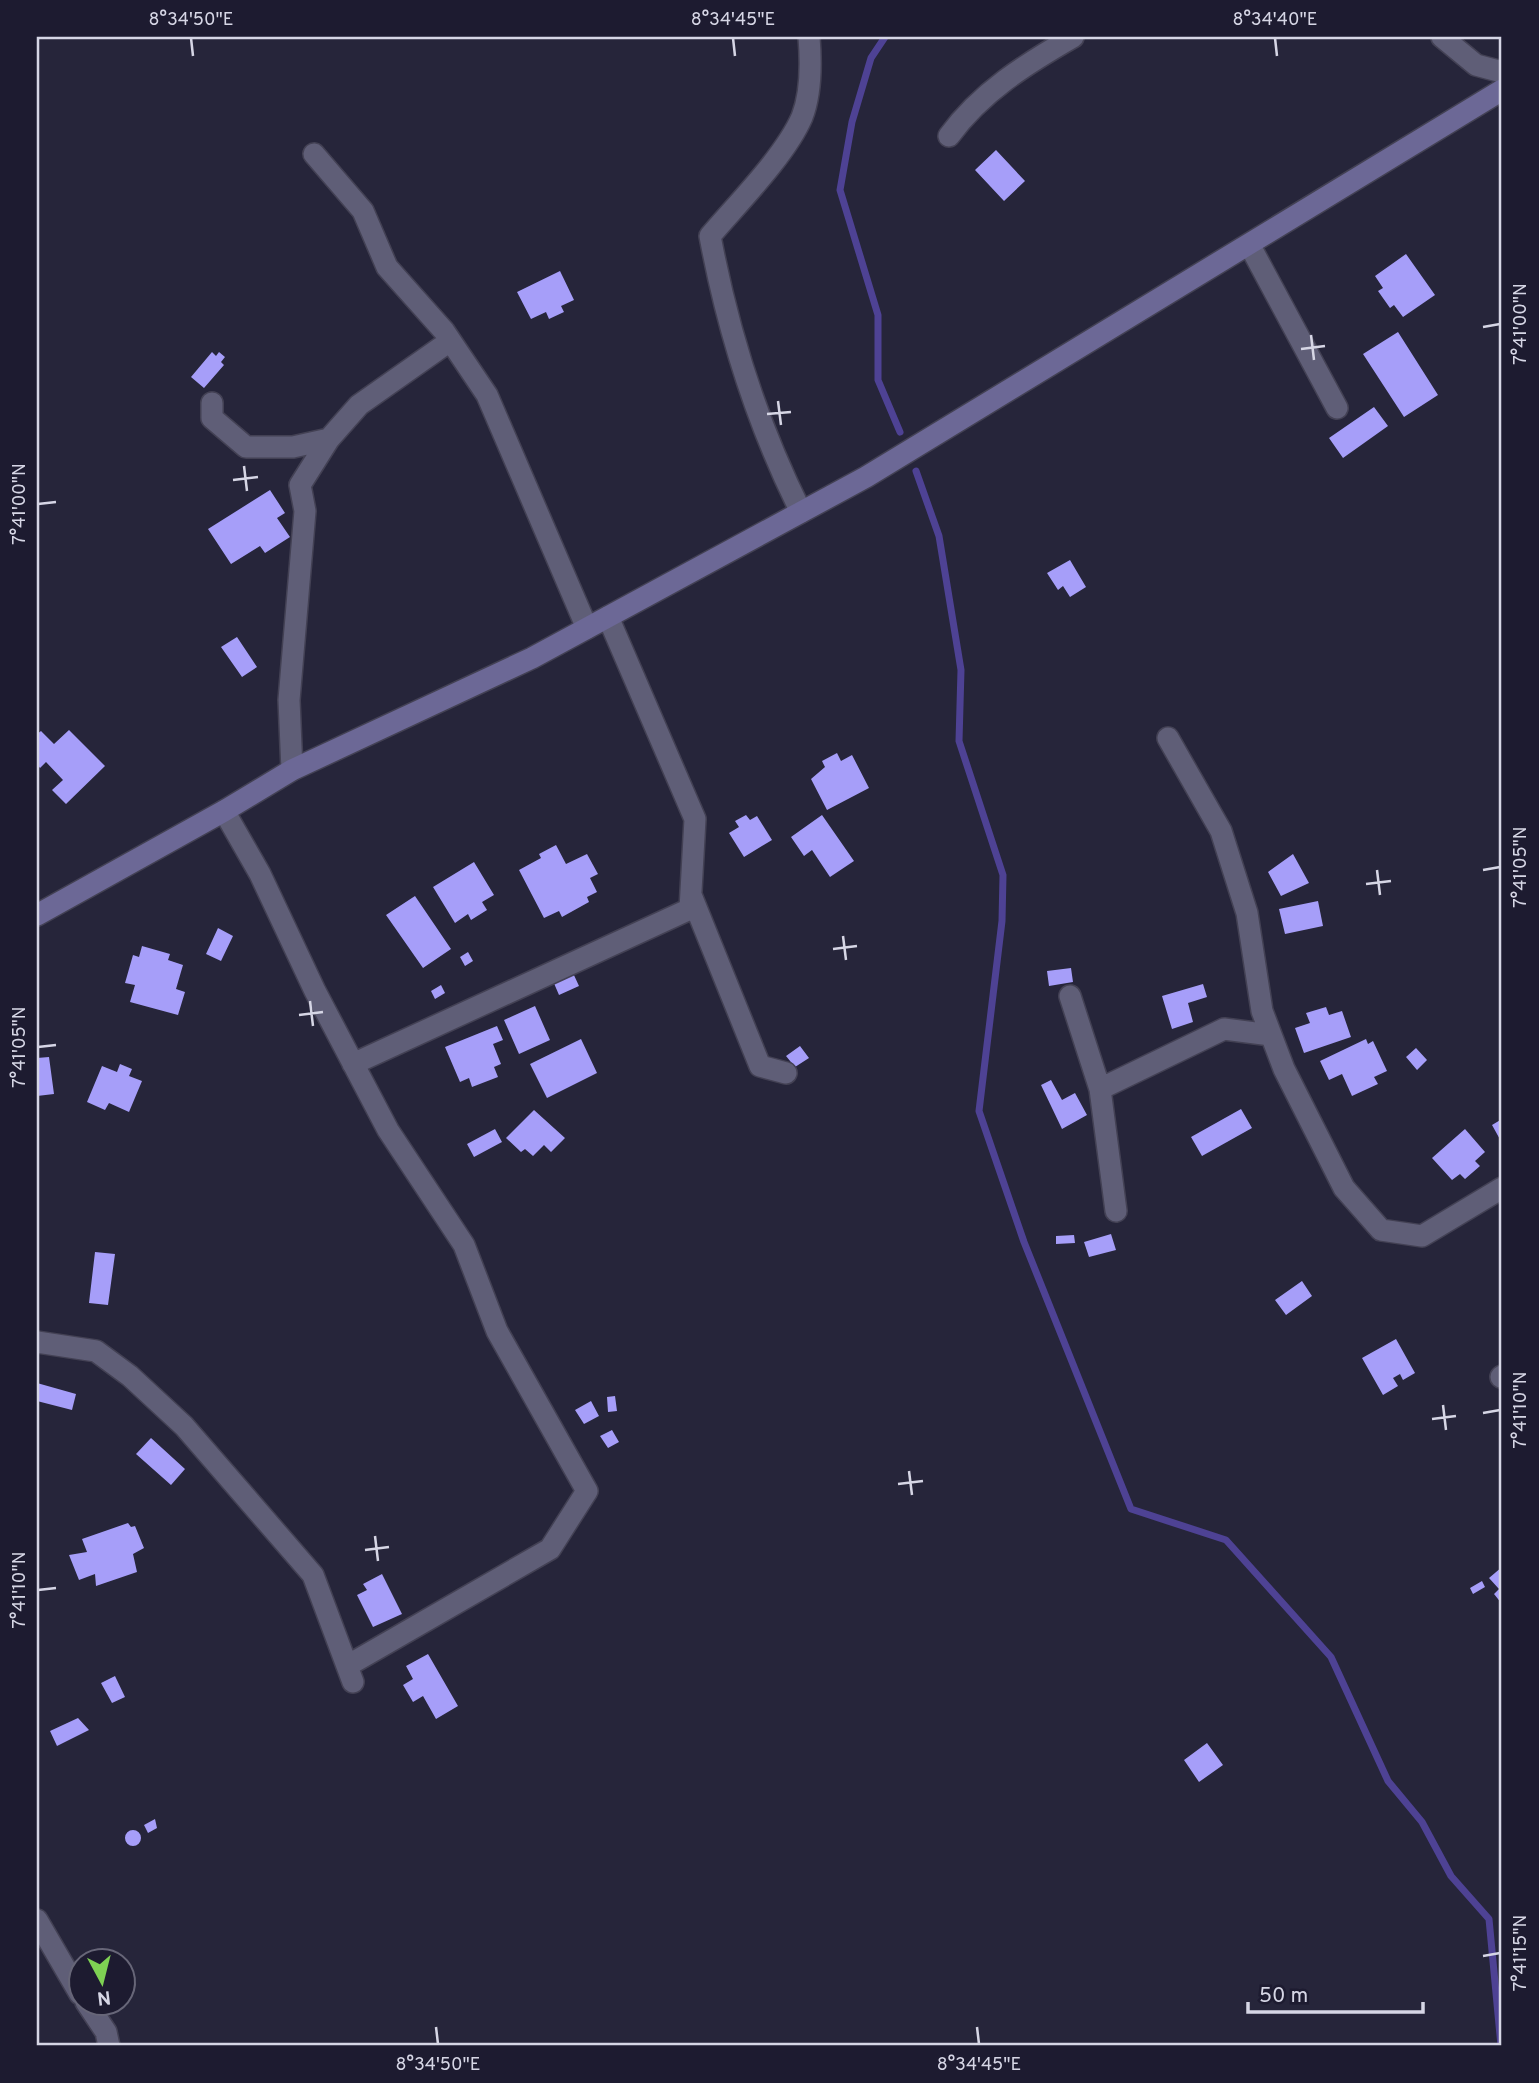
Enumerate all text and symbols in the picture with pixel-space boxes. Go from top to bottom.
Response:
text: 8°34'50"E [149,9,233,32]
text: 8°34'45"E [691,9,775,32]
text: 8°34'40"E [1233,9,1318,32]
text: 7°41'00"N [1510,283,1533,365]
text: 7°41'00"N [9,463,32,545]
text: 7°41'05"N [1510,826,1533,908]
text: 7°41'05"N [9,1006,32,1088]
text: 7°41'10"N [1510,1372,1533,1448]
text: 7°41'10"N [9,1552,32,1628]
text: 7°41'15"N [1510,1915,1533,1991]
north arrow [66,1946,136,2016]
scale bar [1248,1971,1424,2015]
text: 50 m [1259,1983,1308,2010]
text: N [96,1984,112,2010]
text: 8°34'50"E [396,2054,480,2077]
text: 8°34'45"E [937,2054,1021,2077]

